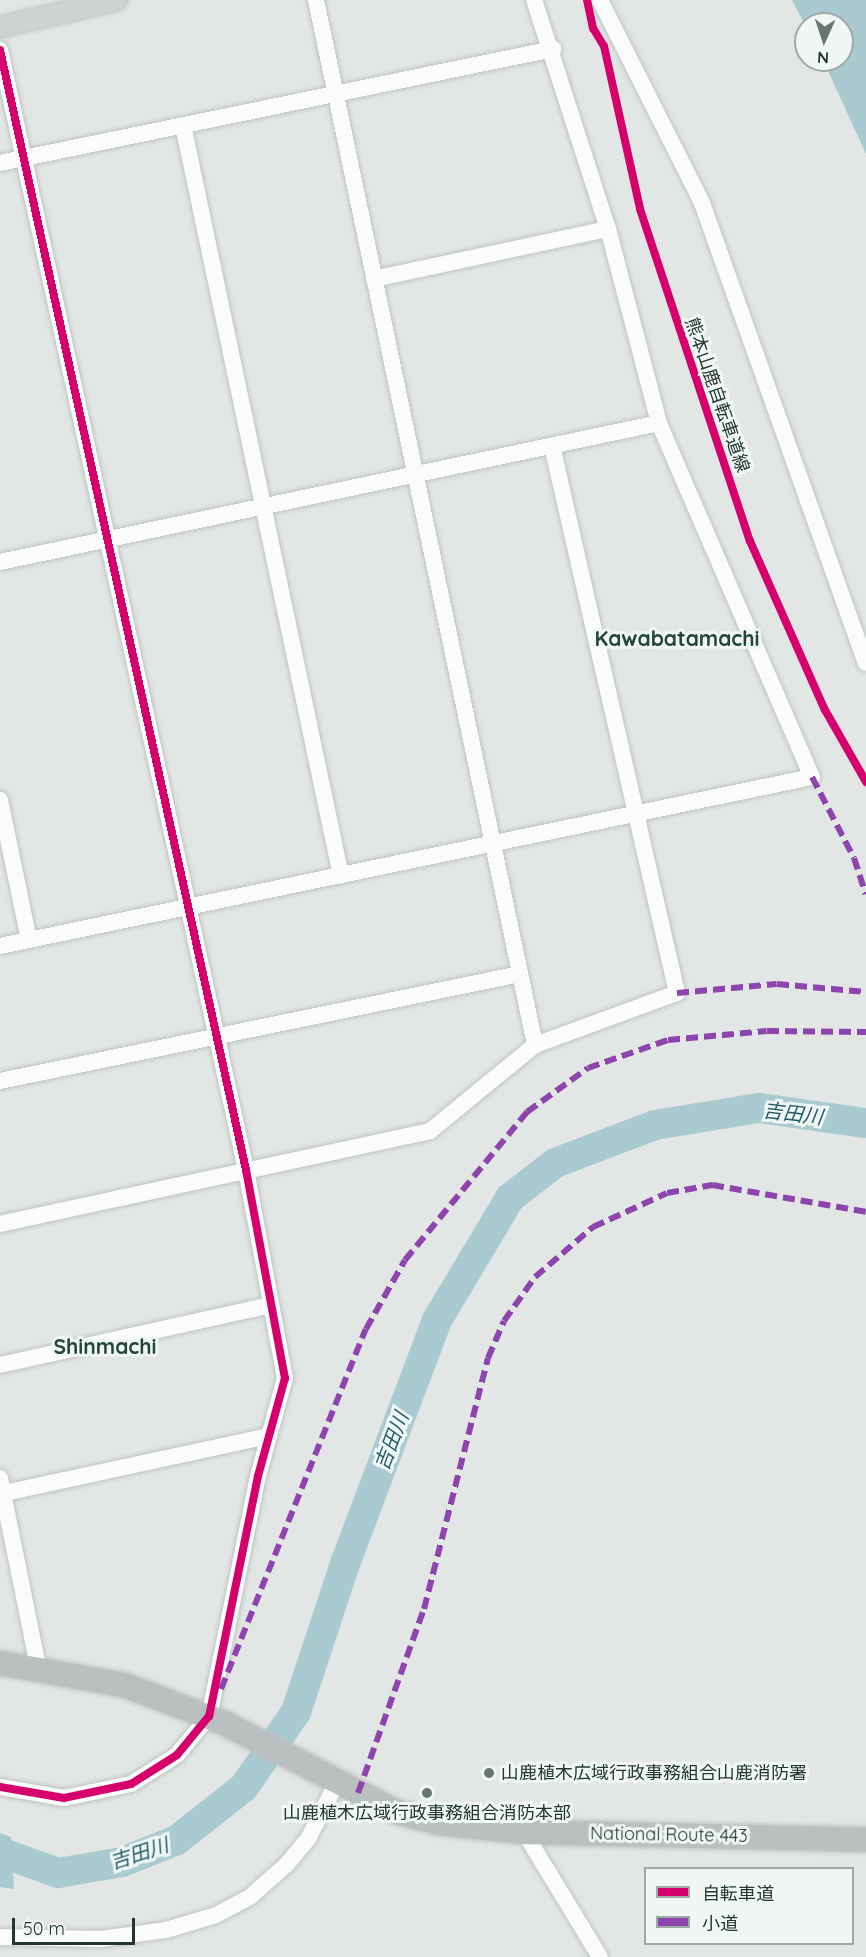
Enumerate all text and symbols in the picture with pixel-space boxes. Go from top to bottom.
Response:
north arrow [794,12,854,72]
text: N [817,48,830,68]
street label: 熊本山鹿自転車道線 [680,315,754,475]
district label: Kawabatamachi [594,625,760,651]
water label: 吉田川 [762,1097,824,1129]
district label: Shinmachi [53,1333,157,1359]
water label: 吉田川 [369,1409,413,1473]
place label: 山鹿植木広域行政事務組合山鹿消防署 [501,1762,807,1784]
marker: 山鹿植木広域行政事務組合山鹿消防署 [482,1766,496,1780]
marker: 山鹿植木広域行政事務組合消防本部 [420,1786,434,1800]
place label: 山鹿植木広域行政事務組合消防本部 [283,1802,571,1824]
street label: National Route 443 [590,1823,748,1847]
water label: 吉田川 [107,1832,171,1874]
legend [644,1867,854,1945]
text: 自転車道 [702,1882,774,1905]
scale bar [15,1906,138,1944]
text: 小道 [702,1912,738,1935]
text: 50 m [23,1917,65,1940]

